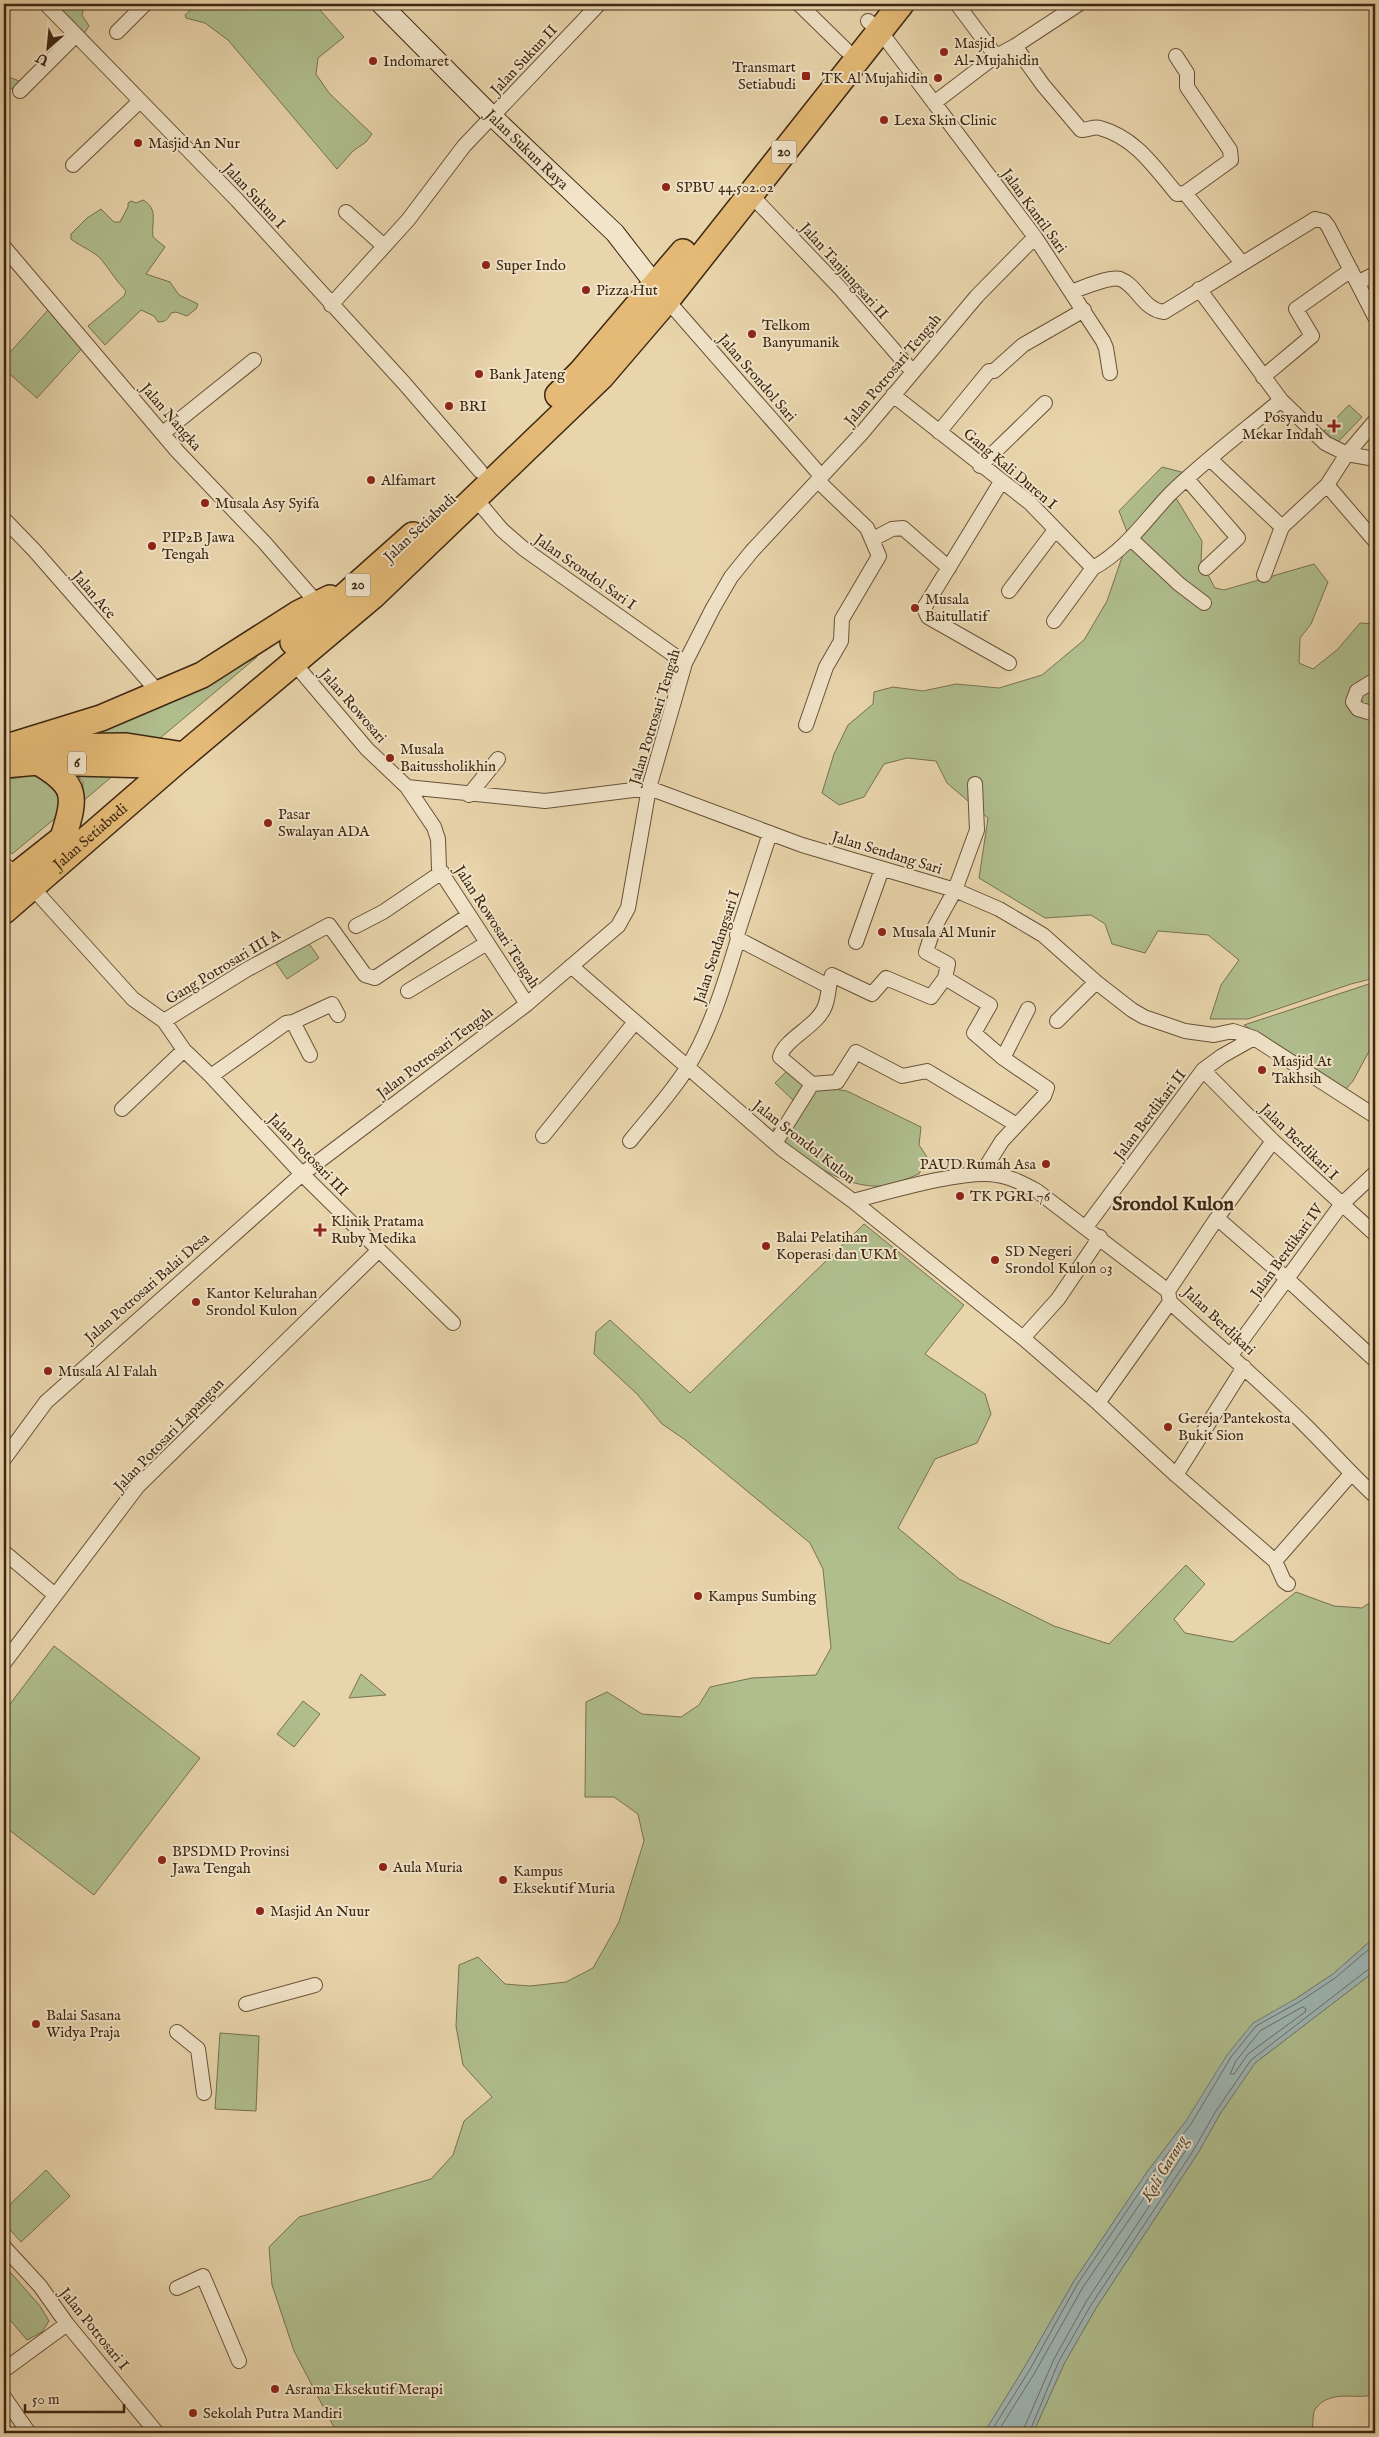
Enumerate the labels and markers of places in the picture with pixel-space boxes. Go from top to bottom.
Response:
place label: Masjid Al-Mujahidin [953,34,1039,70]
marker: Masjid Al-Mujahidin [938,46,950,58]
place label: Indomaret [383,52,449,71]
marker: Indomaret [367,55,379,67]
place label: Transmart Setiabudi [732,58,796,94]
place label: TK Al Mujahidin [822,69,928,88]
marker: Transmart Setiabudi [800,70,812,82]
marker: TK Al Mujahidin [932,72,944,84]
place label: Lexa Skin Clinic [894,111,997,130]
marker: Lexa Skin Clinic [878,114,890,126]
place label: Masjid An Nur [148,134,240,153]
marker: Masjid An Nur [132,137,144,149]
place label: SPBU 44.502.02 [676,178,774,197]
marker: SPBU 44.502.02 [660,181,672,193]
place label: Super Indo [496,256,566,275]
marker: Super Indo [480,259,492,271]
place label: Pizza Hut [596,281,658,300]
marker: Pizza Hut [580,284,592,296]
place label: Telkom Banyumanik [762,316,841,352]
marker: Telkom Banyumanik [746,328,758,340]
place label: Bank Jateng [489,365,566,384]
marker: Bank Jateng [473,368,485,380]
place label: BRI [459,397,487,416]
marker: BRI [443,400,455,412]
place label: Posyandu Mekar Indah [1242,408,1323,444]
marker: Posyandu Mekar Indah [1327,419,1341,433]
place label: Alfamart [380,471,436,490]
marker: Alfamart [365,474,377,486]
place label: Musala Asy Syifa [215,494,320,513]
marker: Musala Asy Syifa [199,497,211,509]
place label: PIP2B Jawa Tengah [162,528,235,564]
marker: PIP2B Jawa Tengah [146,540,158,552]
place label: Musala Baitullatif [925,590,990,626]
marker: Musala Baitullatif [909,602,921,614]
place label: Musala Baitussholikhin [400,740,496,776]
marker: Musala Baitussholikhin [384,752,396,764]
place label: Pasar Swalayan ADA [278,805,370,841]
marker: Pasar Swalayan ADA [262,817,274,829]
place label: Musala Al Munir [892,923,997,942]
marker: Musala Al Munir [876,926,888,938]
place label: Masjid At Takhsih [1272,1052,1332,1088]
marker: Masjid At Takhsih [1256,1064,1268,1076]
place label: PAUD Rumah Asa [920,1155,1037,1174]
marker: PAUD Rumah Asa [1040,1158,1052,1170]
place label: TK PGRI 76 [970,1187,1051,1206]
marker: TK PGRI 76 [954,1190,966,1202]
place label: Klinik Pratama Ruby Medika [331,1212,424,1248]
marker: Klinik Pratama Ruby Medika [313,1223,327,1237]
place label: Balai Pelatihan Koperasi dan UKM [776,1228,898,1264]
marker: Balai Pelatihan Koperasi dan UKM [760,1240,772,1252]
place label: SD Negeri Srondol Kulon 03 [1005,1242,1113,1278]
marker: SD Negeri Srondol Kulon 03 [989,1254,1001,1266]
place label: Kantor Kelurahan Srondol Kulon [206,1284,317,1320]
marker: Kantor Kelurahan Srondol Kulon [190,1296,202,1308]
place label: Musala Al Falah [58,1362,157,1381]
marker: Musala Al Falah [42,1365,54,1377]
place label: Gereja Pantekosta Bukit Sion [1178,1409,1291,1445]
marker: Gereja Pantekosta Bukit Sion [1162,1421,1174,1433]
place label: Kampus Sumbing [708,1587,817,1606]
marker: Kampus Sumbing [692,1590,704,1602]
place label: BPSDMD Provinsi Jawa Tengah [170,1842,290,1878]
marker: BPSDMD Provinsi Jawa Tengah [156,1854,168,1866]
place label: Aula Muria [392,1858,463,1877]
marker: Aula Muria [377,1861,389,1873]
place label: Kampus Eksekutif Muria [513,1862,616,1898]
marker: Kampus Eksekutif Muria [497,1874,509,1886]
place label: Masjid An Nuur [270,1902,370,1921]
marker: Masjid An Nuur [254,1905,266,1917]
place label: Balai Sasana Widya Praja [46,2006,121,2042]
marker: Balai Sasana Widya Praja [30,2018,42,2030]
place label: Asrama Eksekutif Merapi [284,2380,443,2399]
marker: Asrama Eksekutif Merapi [269,2383,281,2395]
place label: Sekolah Putra Mandiri [203,2404,342,2423]
marker: Sekolah Putra Mandiri [187,2407,199,2419]

